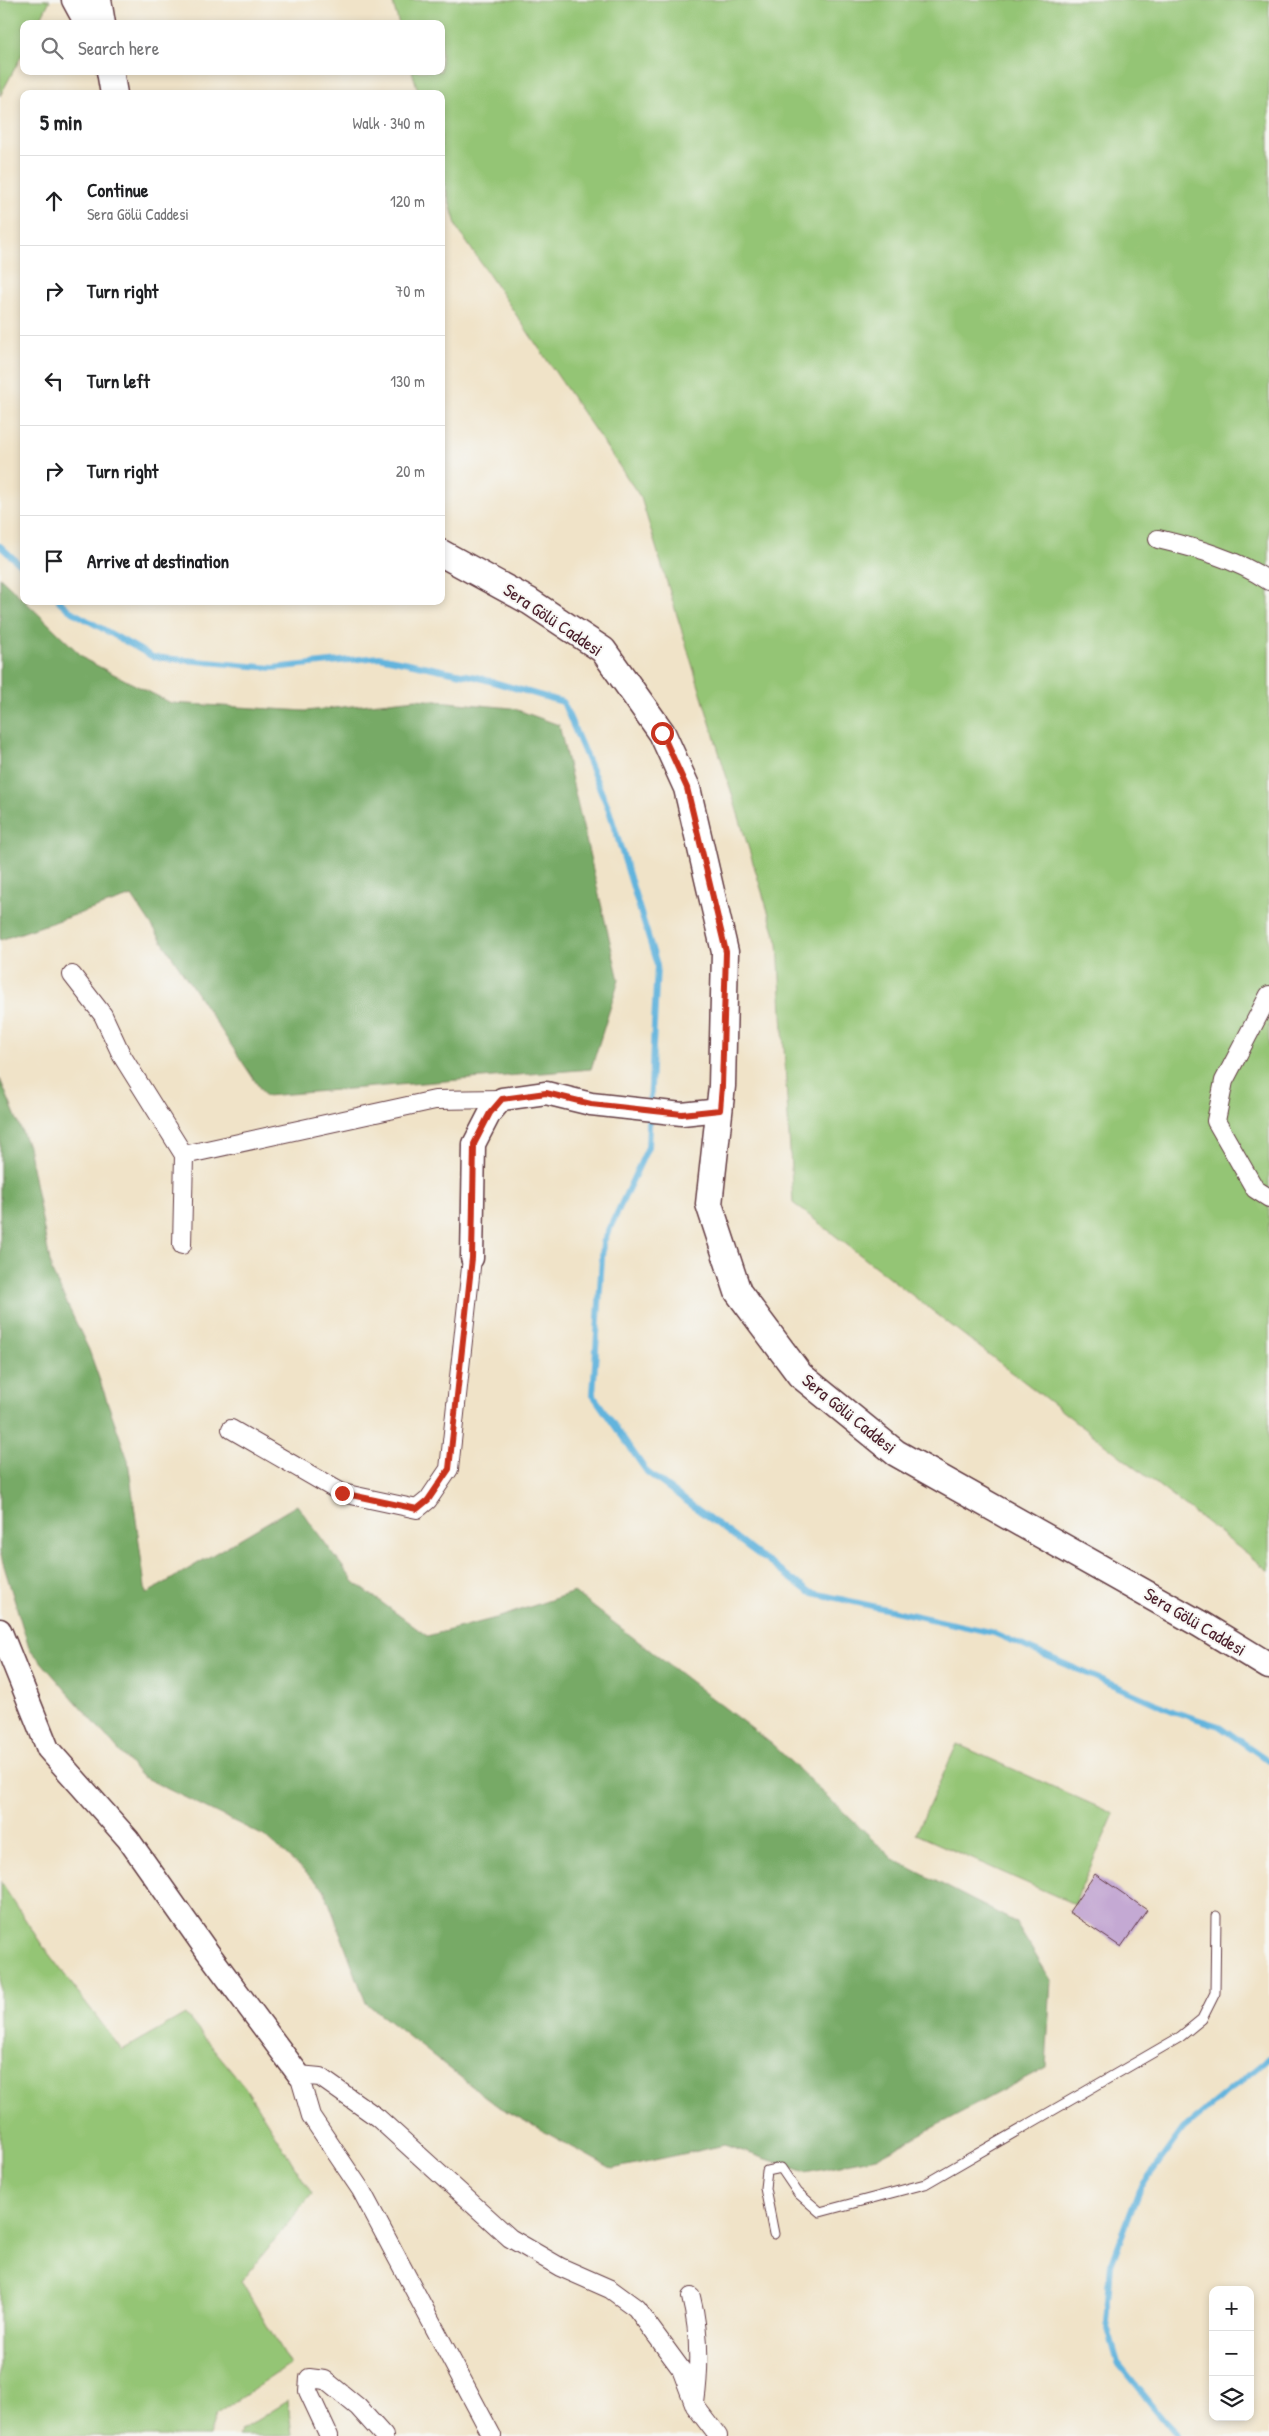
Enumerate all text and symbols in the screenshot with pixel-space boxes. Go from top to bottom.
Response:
search box [20,20,445,75]
icon: search [38,34,66,62]
text: Search here [78,35,159,61]
text: 5 min [40,108,82,137]
text: Walk · 340 m [353,112,425,134]
text: Continue [87,177,148,203]
icon: ahead [40,187,68,215]
text: 120 m [390,190,425,212]
text: Sera Gölü Caddesi [87,203,189,225]
icon: right [40,277,68,305]
text: Turn right [87,278,158,304]
text: 70 m [395,280,425,302]
icon: left [40,367,68,395]
text: Turn left [87,368,150,394]
text: 130 m [390,370,425,392]
icon: right [40,457,68,485]
text: Turn right [87,458,158,484]
text: 20 m [396,460,425,482]
icon: arrive [40,547,68,575]
text: Arrive at destination [87,548,229,574]
street label: Sera Gölü Caddesi [499,577,608,662]
route start [651,722,674,745]
street label: Sera Gölü Caddesi [797,1368,902,1459]
route end [331,1482,354,1505]
street label: Sera Gölü Caddesi [1140,1581,1251,1662]
map controls [1209,2286,1254,2421]
button: + [1209,2286,1254,2331]
button: − [1209,2331,1254,2376]
button: layers [1209,2376,1254,2421]

